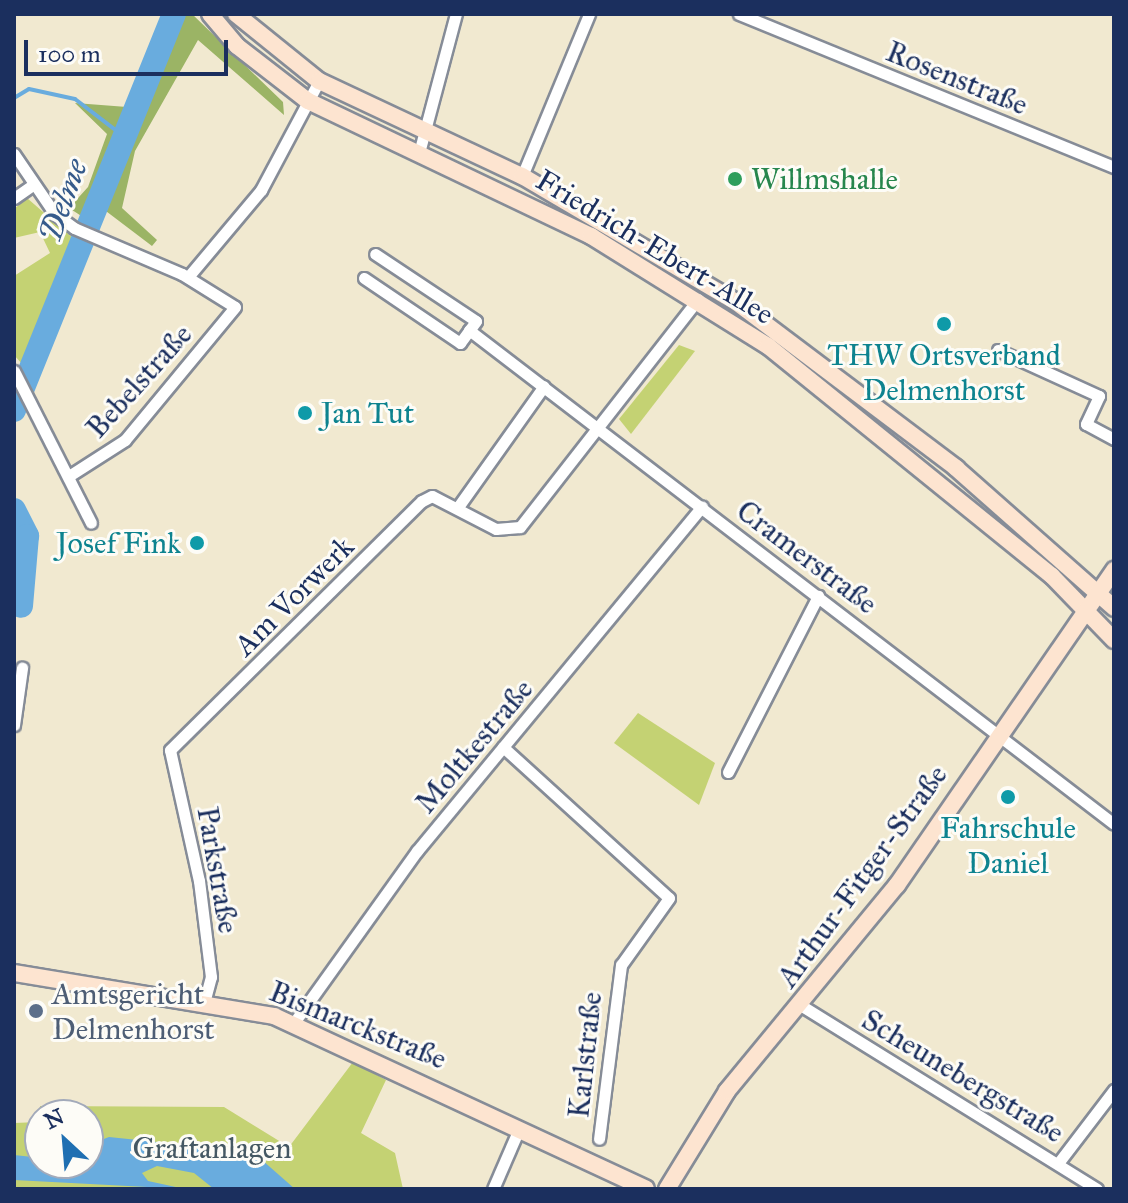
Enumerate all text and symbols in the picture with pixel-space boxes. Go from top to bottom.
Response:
scale bar [28,24,232,74]
street label: Rosenstraße [881,33,1033,123]
text: 100 m [38,39,101,69]
water label: Delme [31,154,97,248]
place label: Willmshalle [751,161,898,197]
street label: Friedrich-Ebert-Allee [530,162,780,332]
marker: Willmshalle [726,170,744,188]
marker: THW Ortsverband Delmenhorst [935,315,953,333]
street label: Bebelstraße [78,317,200,445]
place label: THW Ortsverband Delmenhorst [827,337,1061,408]
place label: Jan Tut [321,395,414,431]
marker: Jan Tut [296,404,314,422]
street label: Cramerstraße [730,492,884,622]
place label: Josef Fink [56,525,181,561]
street label: Am Vorwerk [227,529,361,663]
marker: Josef Fink [188,534,206,552]
street label: Moltkestraße [407,672,541,820]
street label: Arthur-Fitger-Straße [769,758,955,994]
marker: Fahrschule Daniel [999,788,1017,806]
street label: Parkstraße [189,804,247,936]
place label: Fahrschule Daniel [940,810,1076,880]
street label: Bismarckstraße [264,973,452,1077]
place label: Amtsgericht Delmenhorst [52,976,215,1046]
street label: Karlstraße [560,990,610,1120]
street label: Scheunebergstraße [855,1001,1071,1151]
marker: Amtsgericht Delmenhorst [27,1002,45,1020]
north arrow [24,1099,104,1179]
text: N [40,1103,68,1135]
park label: Graftanlagen [133,1130,291,1166]

